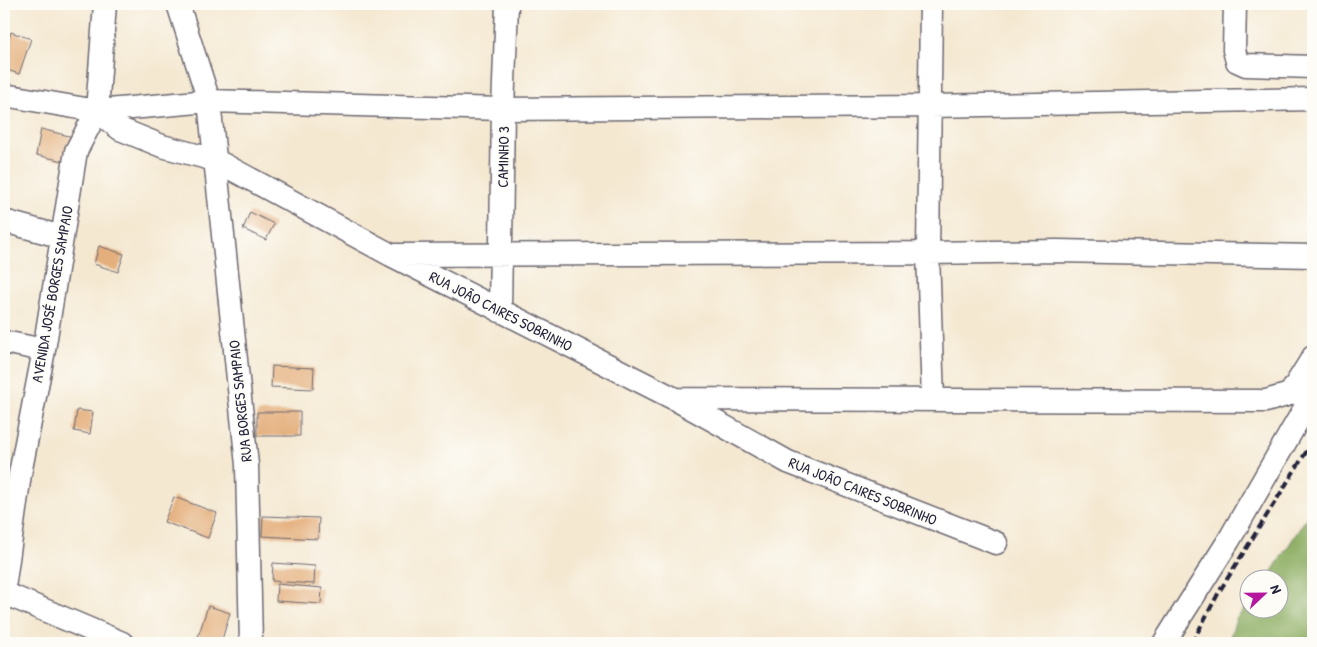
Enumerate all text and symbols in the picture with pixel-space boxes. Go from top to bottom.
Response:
street label: CAMINHO 3 [492,126,514,188]
street label: AVENIDA JOSÉ BORGES SAMPAIO [26,204,78,384]
street label: RUA JOÃO CAIRES SOBRINHO [426,266,576,356]
street label: RUA BORGES SAMPAIO [223,339,257,463]
street label: RUA JOÃO CAIRES SOBRINHO [786,452,940,530]
north arrow [1240,570,1290,620]
text: N [1266,582,1287,596]

